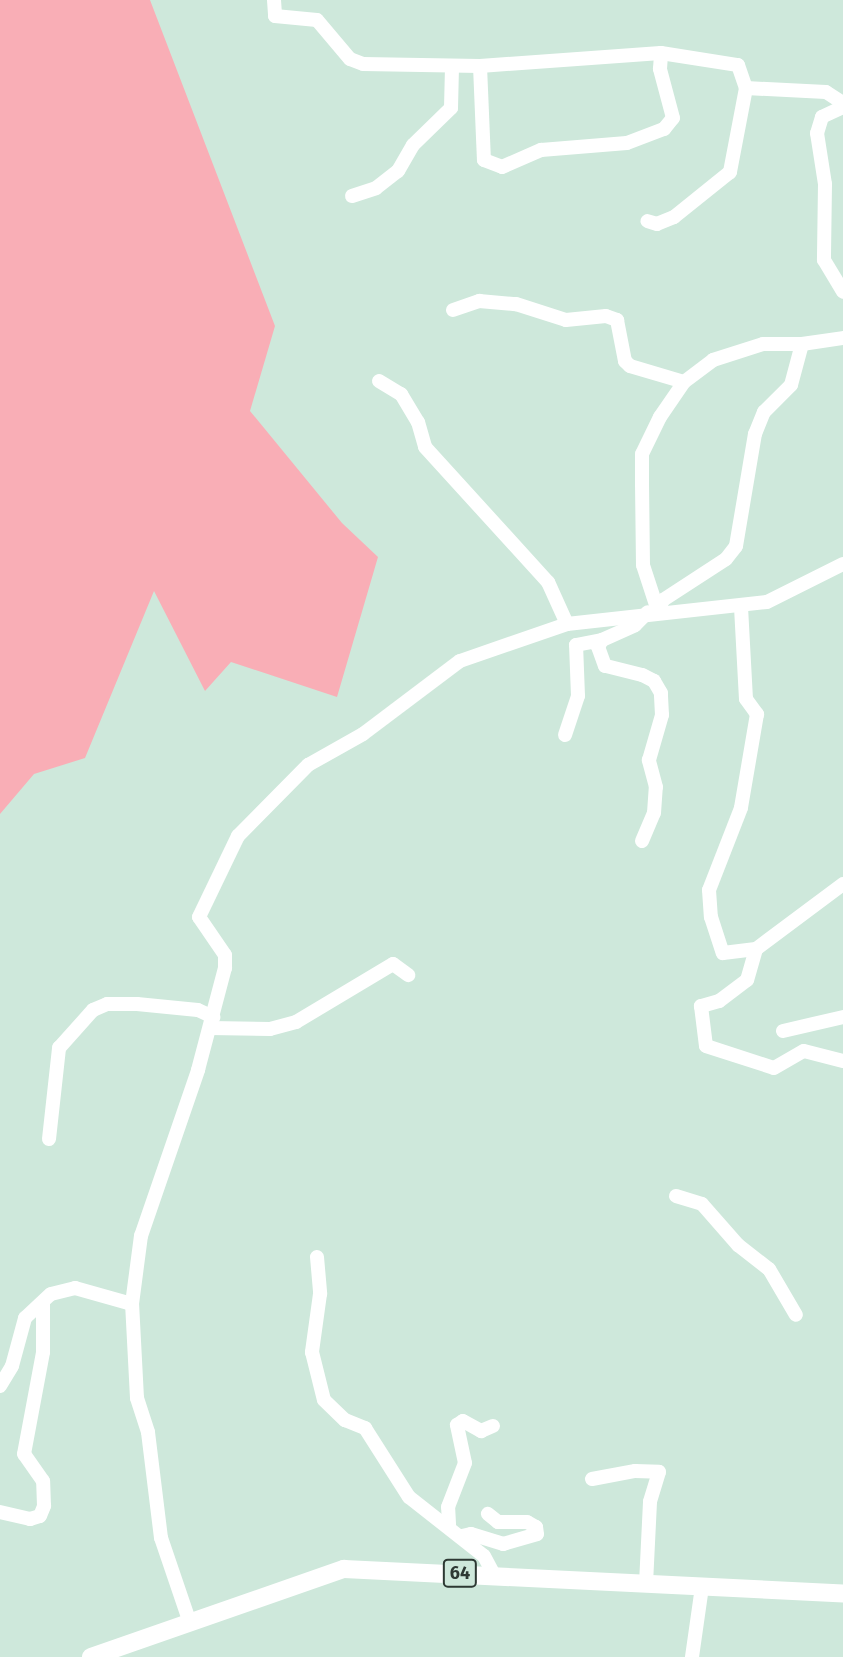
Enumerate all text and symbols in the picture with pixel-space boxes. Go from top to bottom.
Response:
road number: 64 [442,1558,477,1588]

